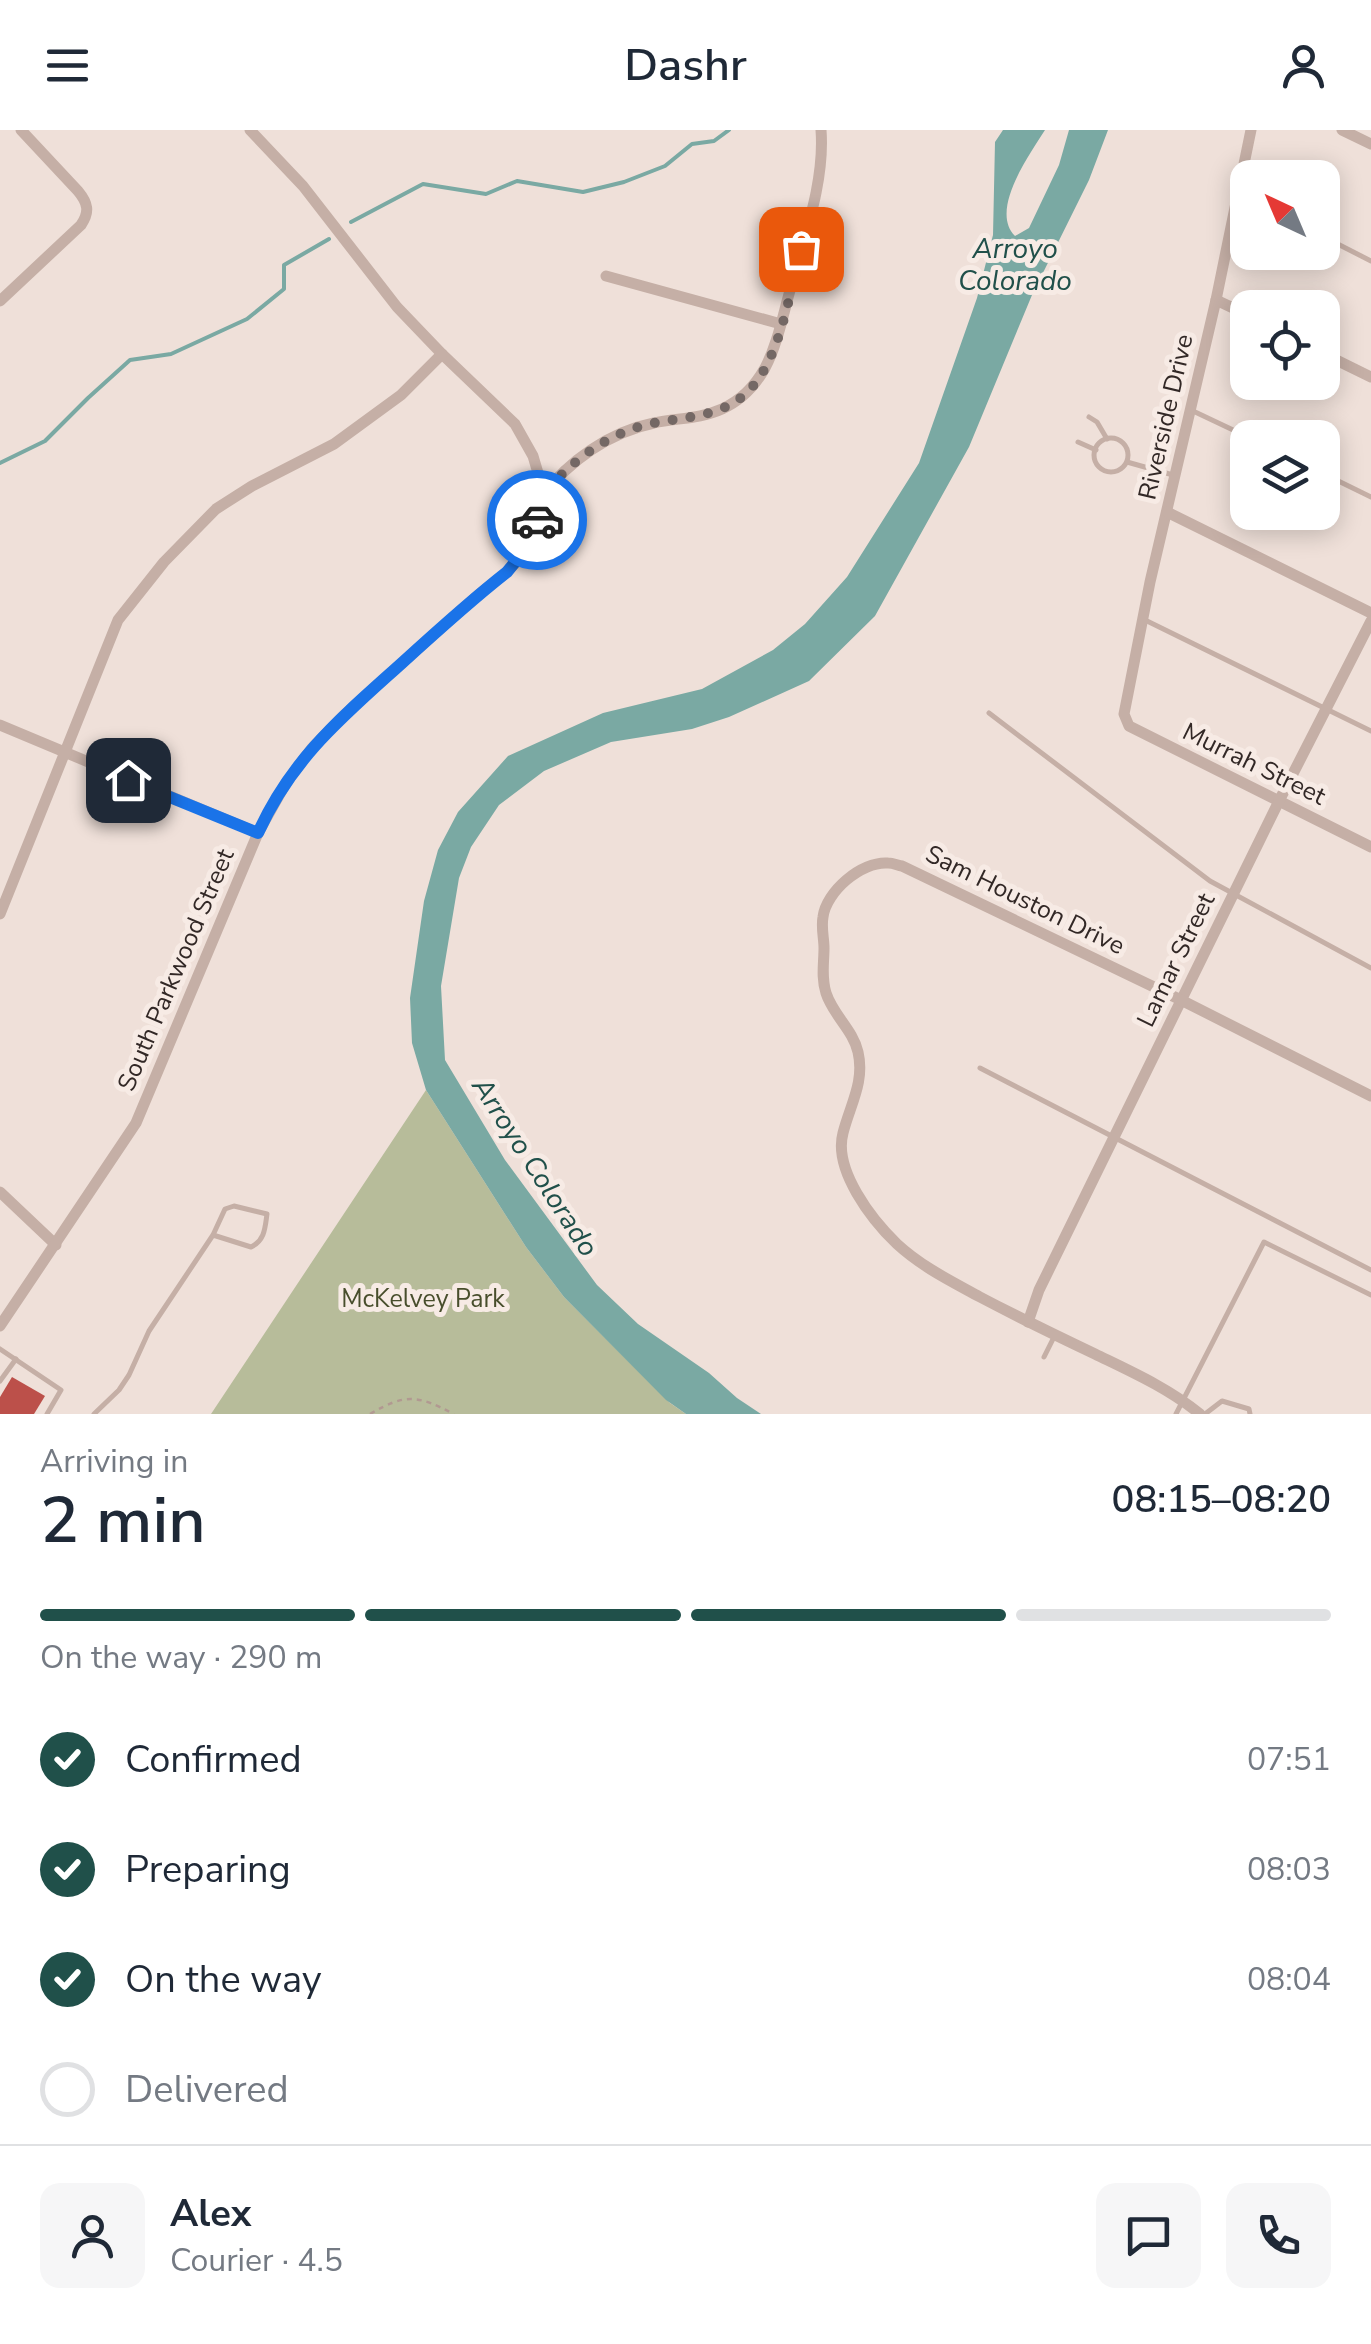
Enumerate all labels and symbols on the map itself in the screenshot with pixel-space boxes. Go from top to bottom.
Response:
north arrow [1230,160,1340,270]
pin [759,207,844,292]
water label: Arroyo Colorado [958,230,1072,300]
street label: Riverside Drive [1130,331,1202,503]
courier [487,470,587,570]
street label: Murrah Street [1177,715,1331,813]
pin [86,738,171,823]
street label: Sam Houston Drive [920,837,1130,963]
street label: South Parkwood Street [110,843,243,1096]
street label: Lamar Street [1129,887,1223,1033]
water label: Arroyo Colorado [462,1069,607,1264]
park label: McKelvey Park [341,1282,505,1316]

